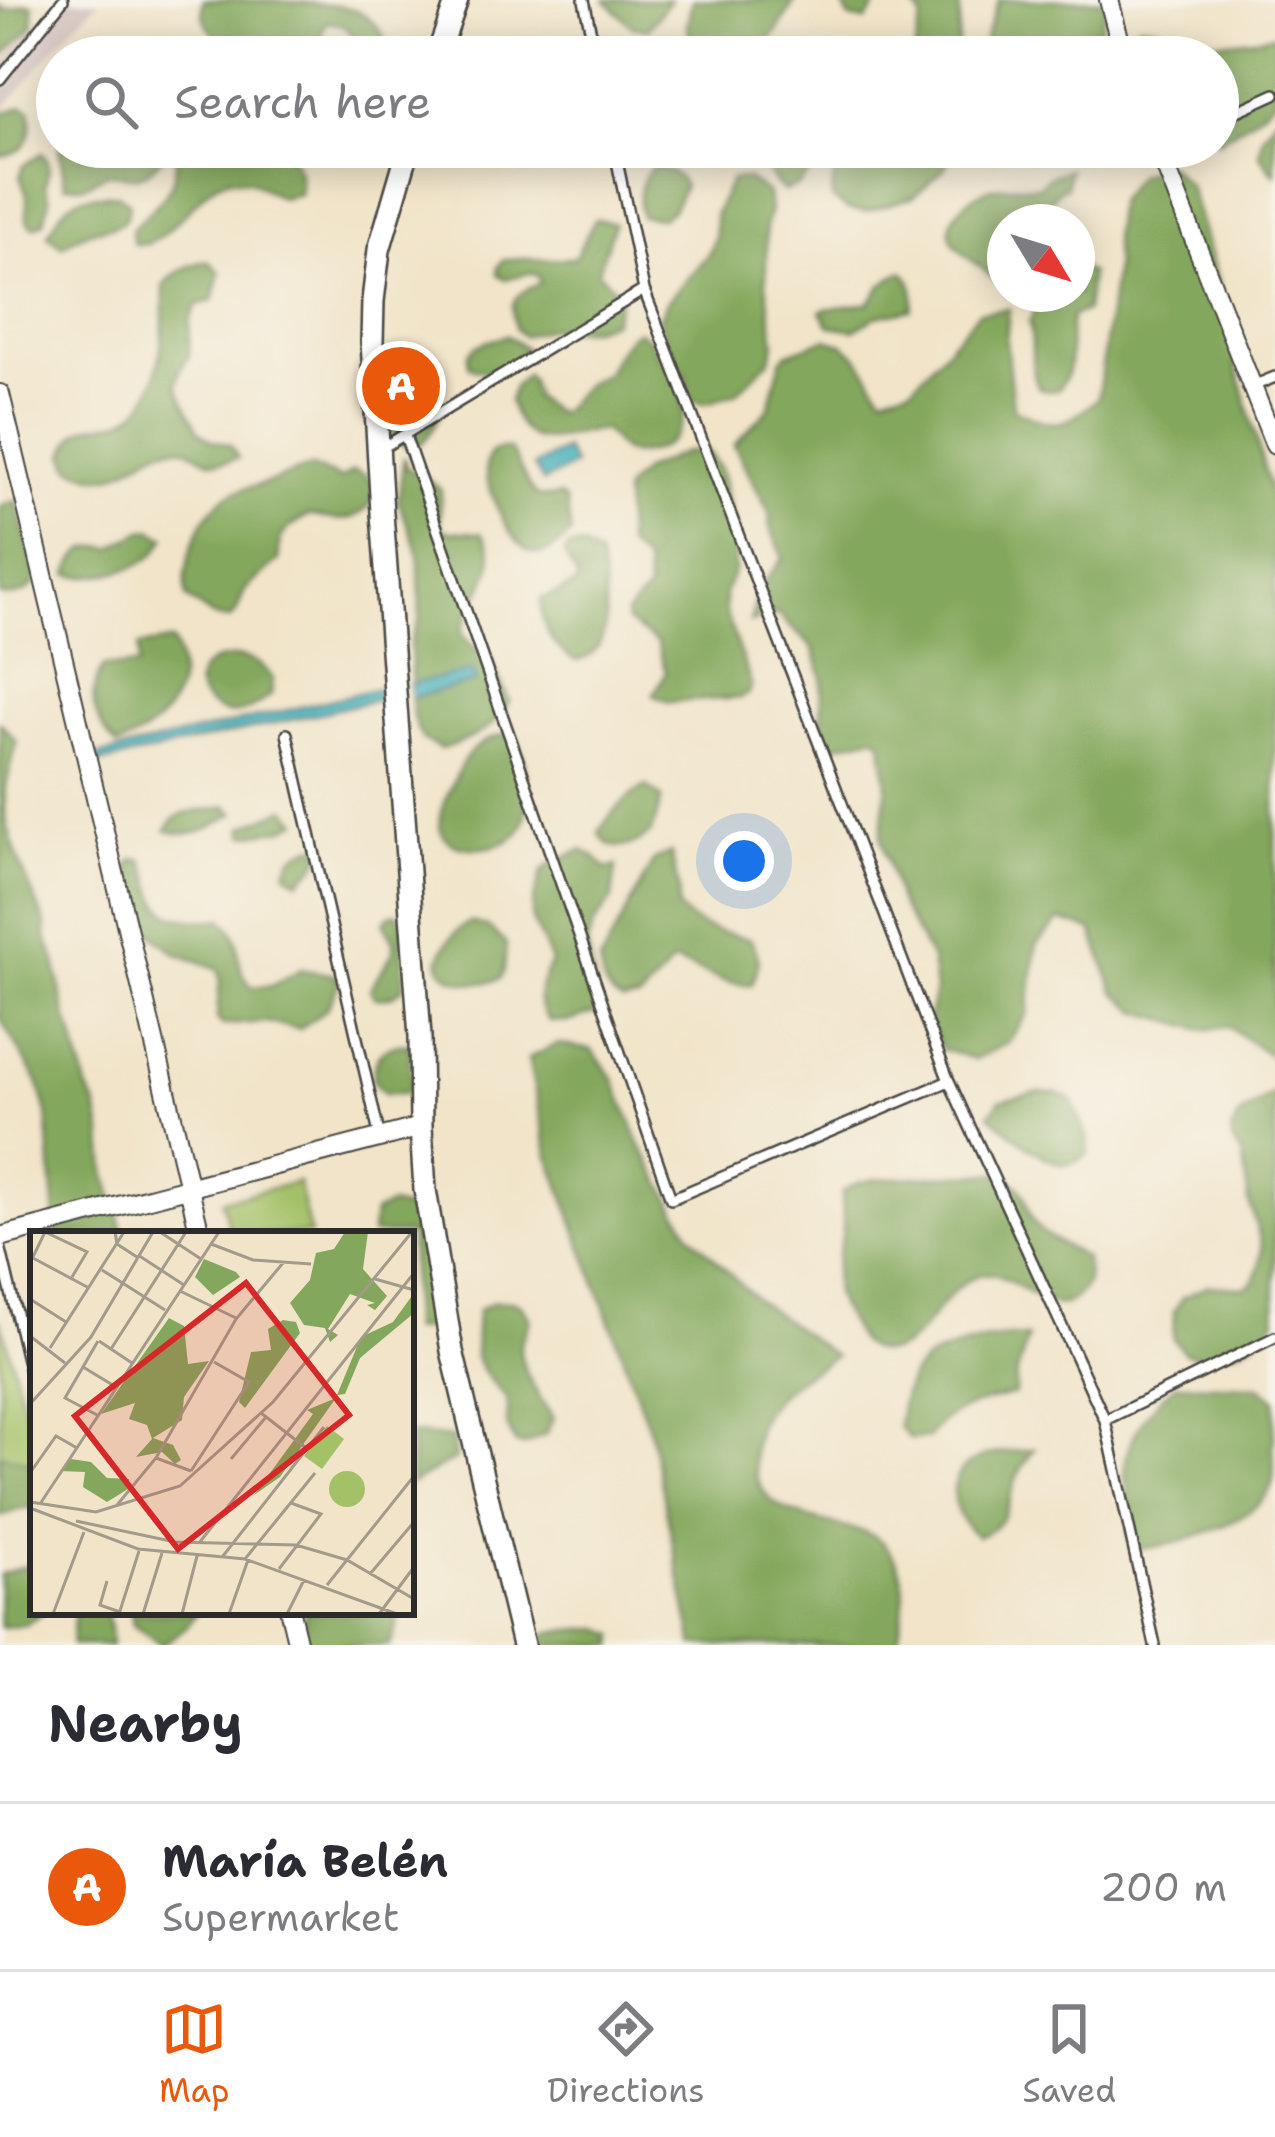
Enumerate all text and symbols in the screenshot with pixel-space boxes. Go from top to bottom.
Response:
search box [36,36,1239,168]
icon: search [78,69,144,135]
text: Search here [174,72,431,132]
north arrow [987,204,1095,312]
pin: A [362,341,440,431]
your location [714,831,774,891]
inset map [30,1231,414,1615]
text: Nearby [48,1689,243,1757]
text: María Belén [162,1831,448,1891]
text: A [72,1861,102,1913]
text: 200 m [1100,1861,1227,1913]
text: Supermarket [162,1891,400,1943]
tab: Map [159,1996,230,2113]
tab: Directions [547,1996,705,2113]
tab: Saved [1022,1996,1116,2113]

